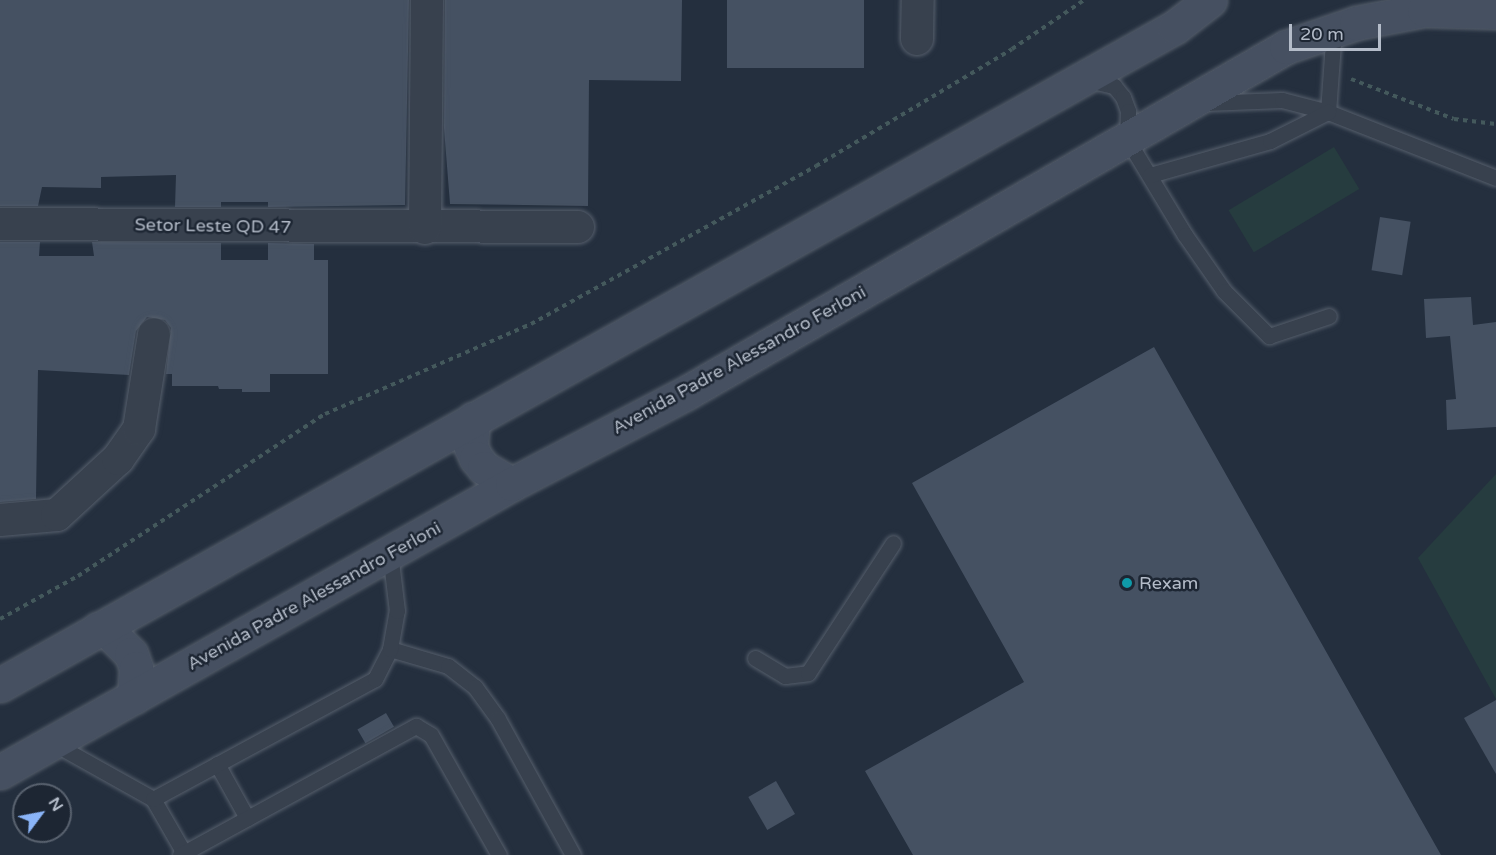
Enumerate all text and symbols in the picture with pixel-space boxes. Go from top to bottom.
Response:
scale bar [1292,12,1384,50]
text: 20 m [1300,23,1344,45]
street label: Setor Leste QD 47 [134,214,292,238]
street label: Avenida Padre Alessandro Ferloni [608,281,870,439]
street label: Avenida Padre Alessandro Ferloni [183,517,445,675]
place label: Rexam [1139,572,1198,594]
marker: Rexam [1120,576,1134,590]
north arrow [12,783,72,843]
text: N [44,794,67,815]

